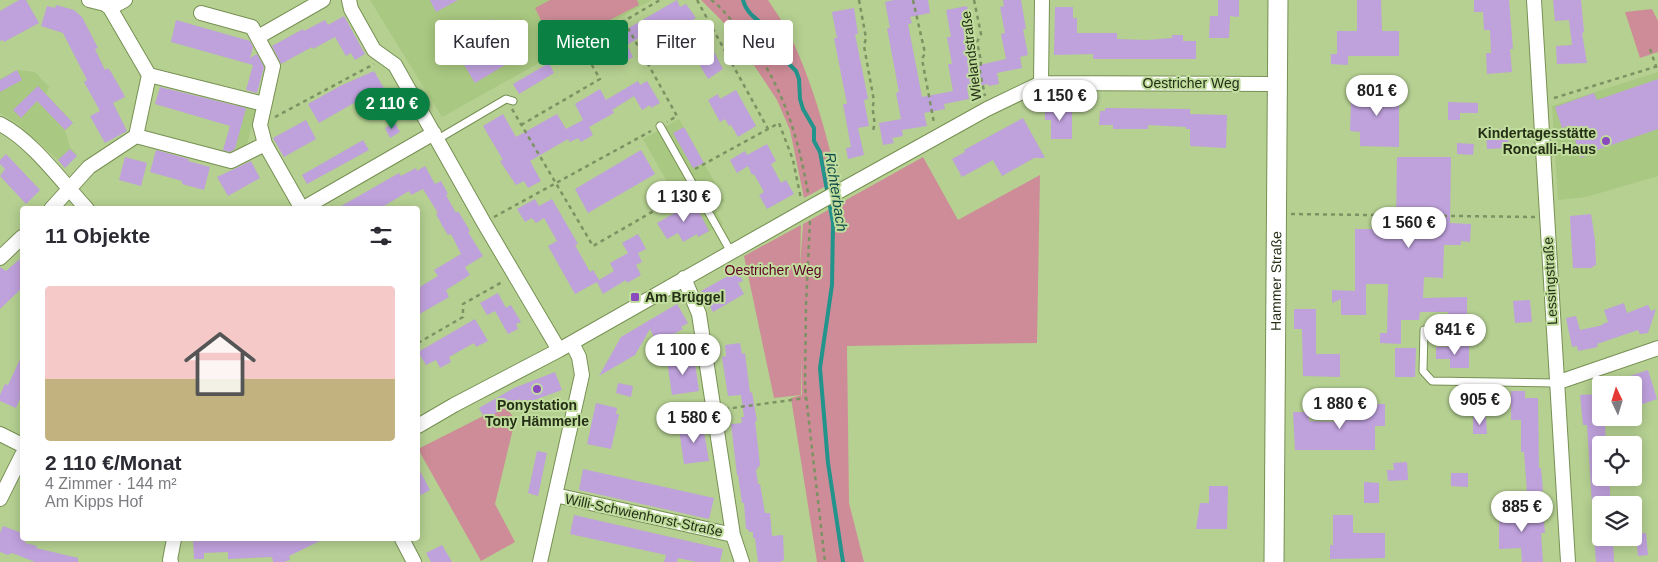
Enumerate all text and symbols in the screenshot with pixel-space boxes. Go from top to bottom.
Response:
street label: Wielandstraße [958,10,984,102]
chip: Kaufen [435,20,528,65]
chip: Mieten [538,20,628,65]
chip: Filter [638,20,714,65]
chip: Neu [724,20,793,65]
pin: 801 € [1342,74,1412,117]
street label: Oestricher Weg [1143,75,1240,91]
pin: 1 150 € [1014,80,1106,122]
text: 801 € [1357,82,1397,99]
text: 1 150 € [1033,87,1087,104]
pin: 2 110 € [346,88,438,130]
text: 2 110 € [366,95,418,112]
place label: Kindertagesstätte Roncalli-Haus [1478,125,1596,157]
marker: Kindertagesstätte Roncalli-Haus [1600,135,1612,147]
water label: Richterbach [822,151,851,233]
pin: 1 130 € [638,180,730,223]
text: 1 130 € [657,188,711,205]
pin: 1 560 € [1363,206,1455,249]
text: 1 560 € [1382,214,1436,231]
icon: filters [367,222,395,250]
text: 11 Objekte [45,224,150,247]
street label: Hammer Straße [1268,231,1284,331]
street label: Lessingstraße [1540,236,1560,325]
park label: Oestricher Weg [725,262,822,278]
place label: Am Brüggel [645,289,724,305]
marker: Am Brüggel [629,291,641,303]
pin: 841 € [1420,314,1490,356]
icon: home [175,319,265,409]
text: 841 € [1435,321,1475,338]
pin: 1 100 € [637,334,729,376]
text: 1 100 € [656,341,710,358]
north arrow [1592,376,1642,426]
map controls [1592,376,1642,546]
marker: Ponystation Tony Hämmerle [531,383,543,395]
pin: 905 € [1445,384,1515,426]
pin: 1 880 € [1294,388,1386,430]
text: 905 € [1460,391,1500,408]
text: 1 880 € [1313,395,1367,412]
place label: Ponystation Tony Hämmerle [485,397,589,429]
pin: 1 580 € [648,402,740,444]
text: 1 580 € [667,409,721,426]
button: locate [1592,436,1642,486]
text: 2 110 €/Monat [45,451,182,474]
text: 4 Zimmer · 144 m² [45,475,177,492]
street label: Willi-Schwienhorst-Straße [564,490,725,540]
pin: 885 € [1487,490,1557,533]
text: Am Kipps Hof [45,493,143,510]
button: layers [1592,496,1642,546]
text: 885 € [1502,498,1542,515]

